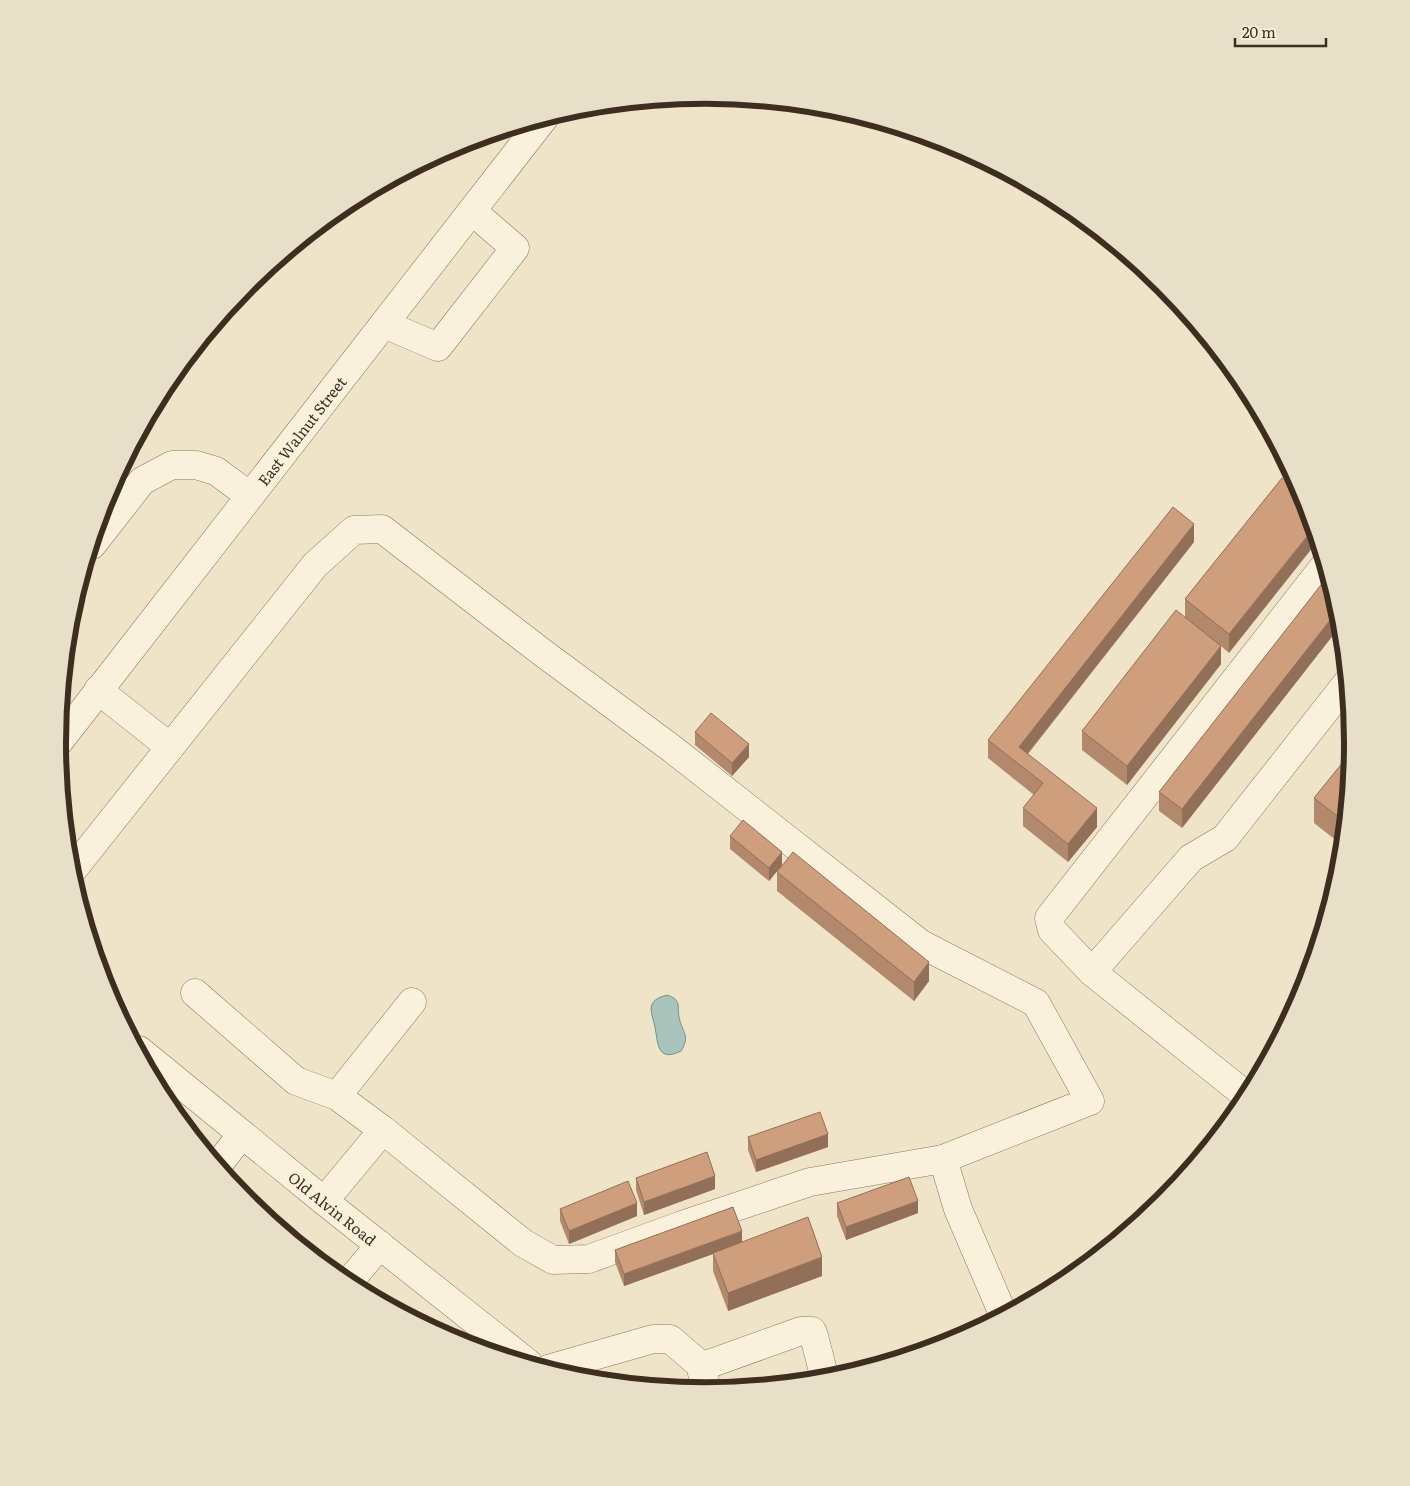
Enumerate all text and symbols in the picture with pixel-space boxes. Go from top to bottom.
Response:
scale bar [1235,15,1326,47]
text: 20 m [1242,20,1276,43]
street label: East Walnut Street [251,371,351,490]
street label: Old Alvin Road [284,1165,382,1250]

